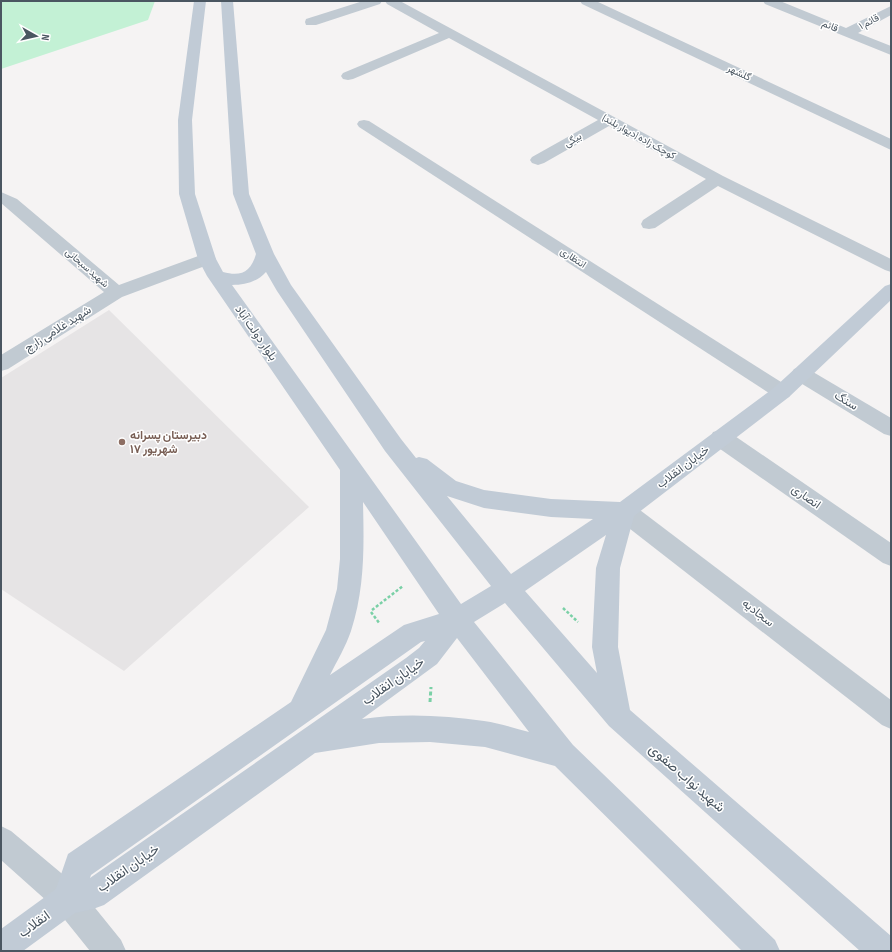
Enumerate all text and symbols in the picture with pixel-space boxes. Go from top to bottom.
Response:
street label: قائم ۱ [857,12,881,32]
north arrow [16,16,56,56]
street label: قائم [820,17,840,35]
text: N [39,34,52,41]
street label: گلشهر [724,62,753,84]
street label: کوچک زاده (دیوار بلند) [600,112,678,163]
street label: بیگی [562,130,584,150]
street label: انتظاری [558,245,588,271]
street label: شهید سبحانی [63,246,111,290]
street label: شهید غلامی زارچ [22,302,95,356]
street label: بلوار دولت آباد [231,302,281,364]
street label: سنگ [832,388,860,414]
place label: دبیرستان پسرانه ۱۷ شهریور [130,428,207,457]
marker: دبیرستان پسرانه ۱۷ شهریور [117,437,127,447]
street label: خیابان انقلاب [654,442,712,492]
street label: انصاری [788,482,824,512]
street label: سجادیه [739,596,777,630]
street label: خیابان انقلاب [358,653,428,709]
street label: شهید نواب صفوی [645,740,729,816]
street label: خیابان انقلاب [93,840,163,896]
street label: انقلاب [15,907,53,941]

